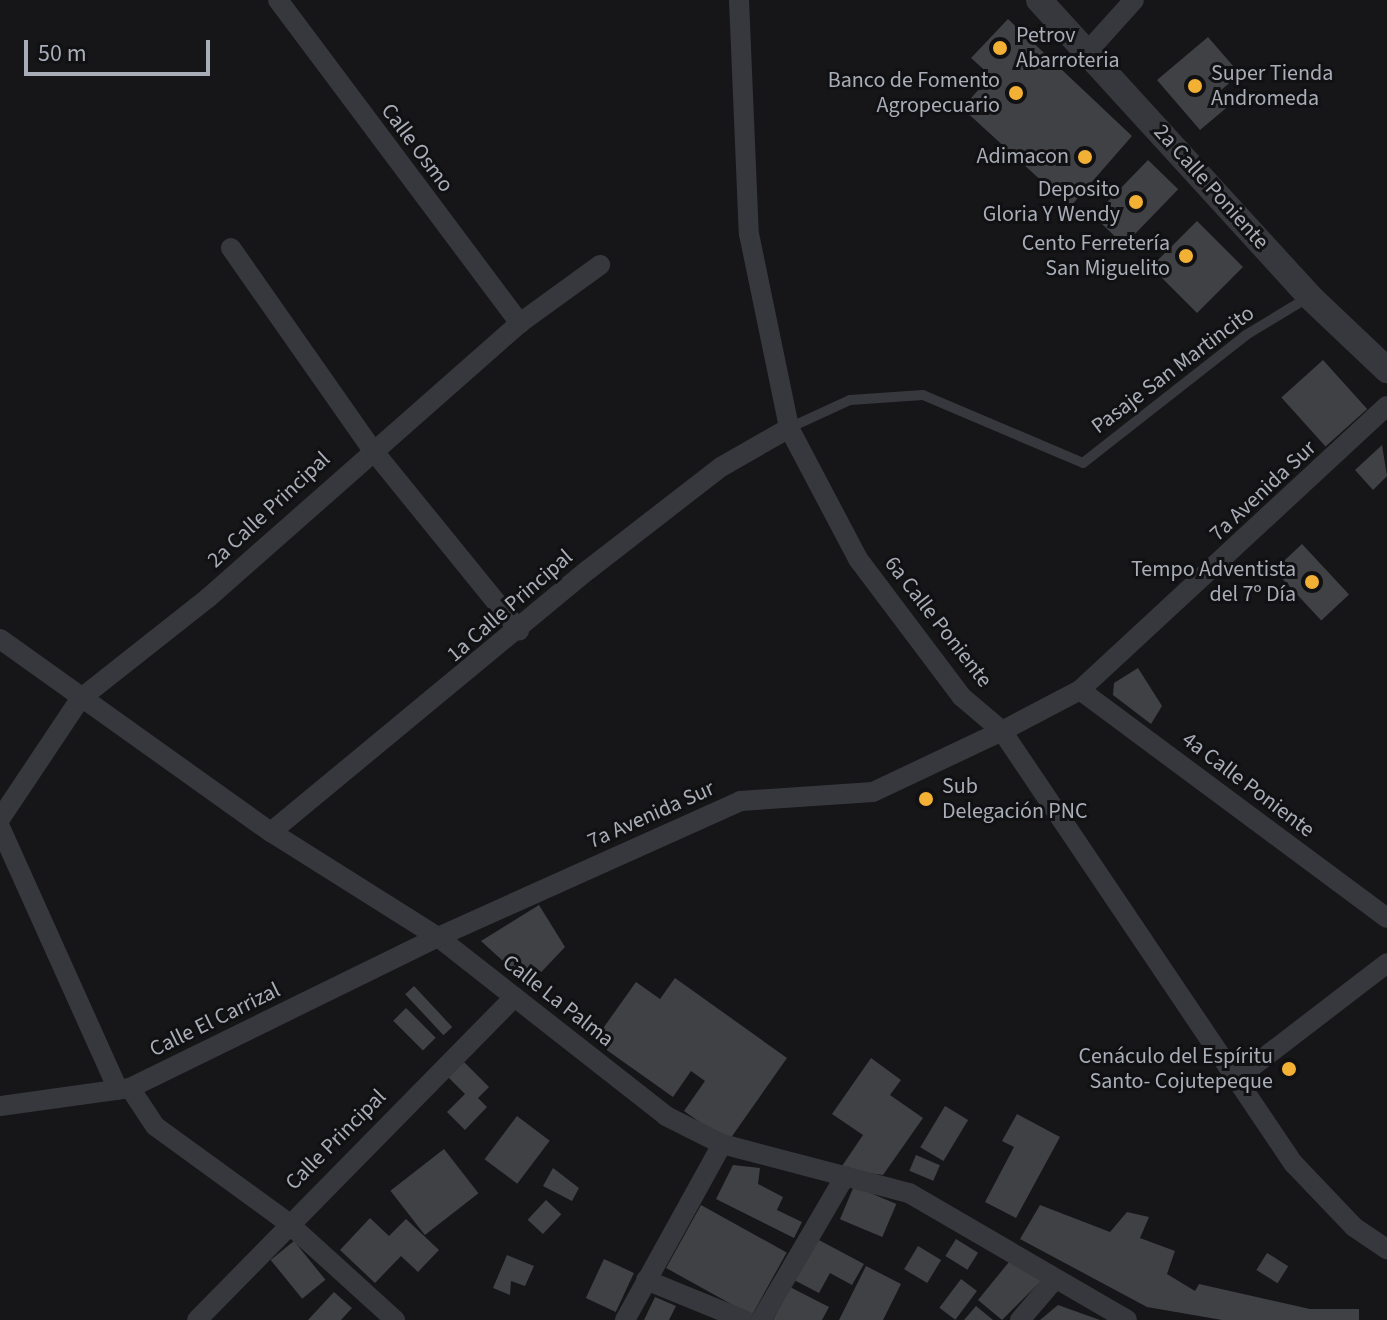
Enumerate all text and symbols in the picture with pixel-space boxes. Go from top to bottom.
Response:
place label: Petrov Abarroteria [1016,22,1120,74]
scale bar [28,24,214,74]
text: 50 m [38,36,87,71]
marker: Petrov Abarroteria [991,39,1009,57]
place label: Super Tienda Andromeda [1211,60,1333,112]
place label: Banco de Fomento Agropecuario [828,67,1000,118]
marker: Super Tienda Andromeda [1186,77,1204,95]
marker: Banco de Fomento Agropecuario [1007,84,1025,102]
street label: Calle Osmo [375,98,459,198]
street label: 2a Calle Poniente [1148,119,1274,255]
place label: Adimacon [977,144,1069,170]
marker: Adimacon [1076,148,1094,166]
place label: Deposito Gloria Y Wendy [983,176,1120,228]
marker: Deposito Gloria Y Wendy [1127,193,1145,211]
place label: Cento Ferretería San Miguelito [1022,230,1170,282]
marker: Cento Ferretería San Miguelito [1177,247,1195,265]
street label: Pasaje San Martincito [1086,300,1260,440]
street label: 7a Avenida Sur [1204,435,1322,547]
street label: 2a Calle Principal [202,446,336,574]
street label: 1a Calle Principal [442,544,578,668]
street label: 6a Calle Poniente [879,551,997,693]
place label: Tempo Adventista del 7º Día [1131,556,1296,608]
marker: Tempo Adventista del 7º Día [1303,573,1321,591]
street label: 4a Calle Poniente [1177,727,1319,843]
place label: Sub Delegación PNC [942,773,1088,824]
street label: 7a Avenida Sur [584,775,718,855]
marker: Sub Delegación PNC [917,790,935,808]
street label: Calle La Palma [497,949,619,1053]
street label: Calle El Carrizal [146,977,284,1063]
place label: Cenáculo del Espíritu Santo- Cojutepeque [1078,1043,1273,1094]
marker: Cenáculo del Espíritu Santo- Cojutepeque [1280,1060,1298,1078]
street label: Calle Principal [280,1084,392,1196]

